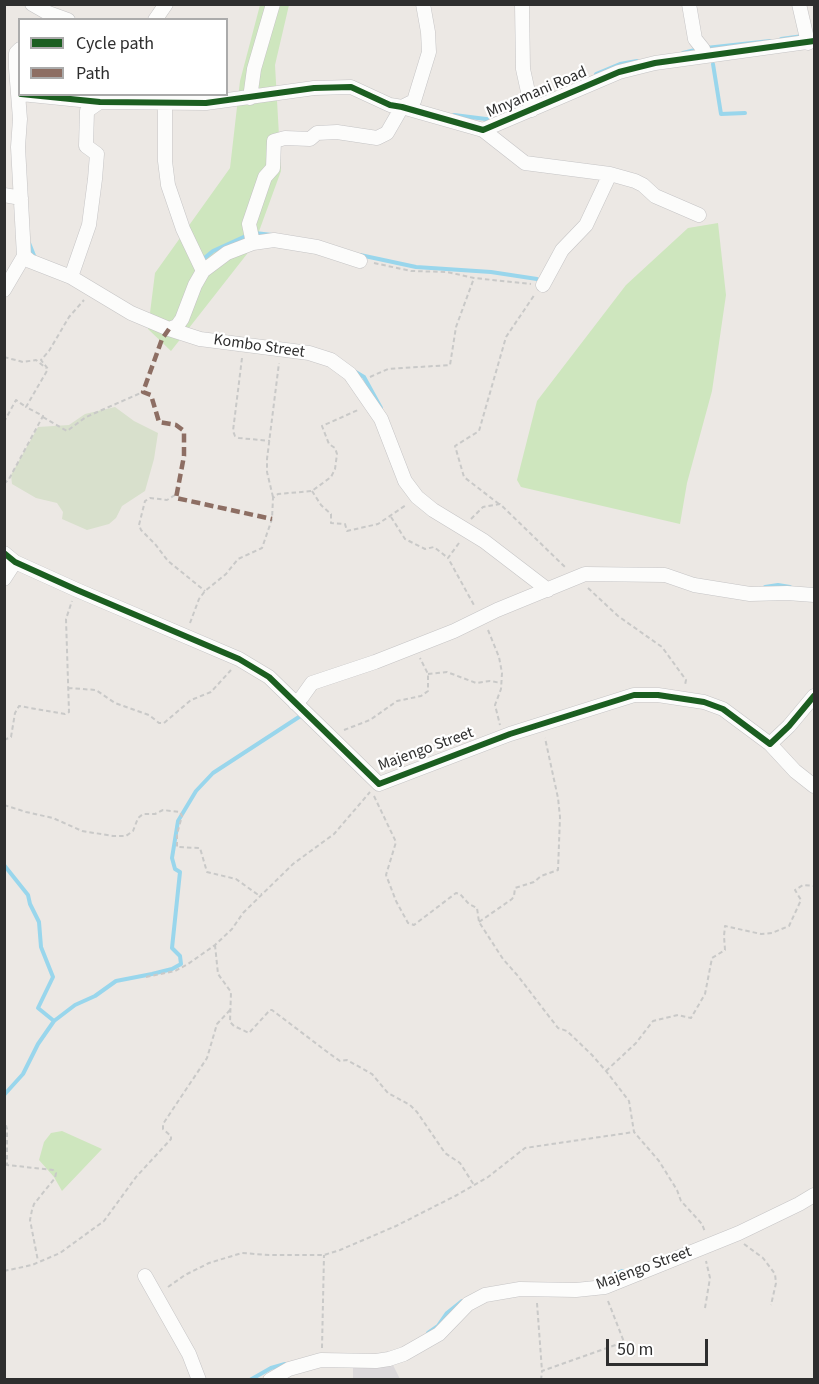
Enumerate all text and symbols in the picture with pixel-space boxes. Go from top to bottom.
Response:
legend [18,18,228,96]
text: Cycle path [76,31,154,56]
text: Path [76,61,110,86]
street label: Mnyamani Road [484,63,590,123]
street label: Kombo Street [212,331,306,363]
street label: Majengo Street [376,724,476,776]
street label: Majengo Street [594,1243,694,1295]
scale bar [609,1327,711,1365]
text: 50 m [617,1337,653,1362]

